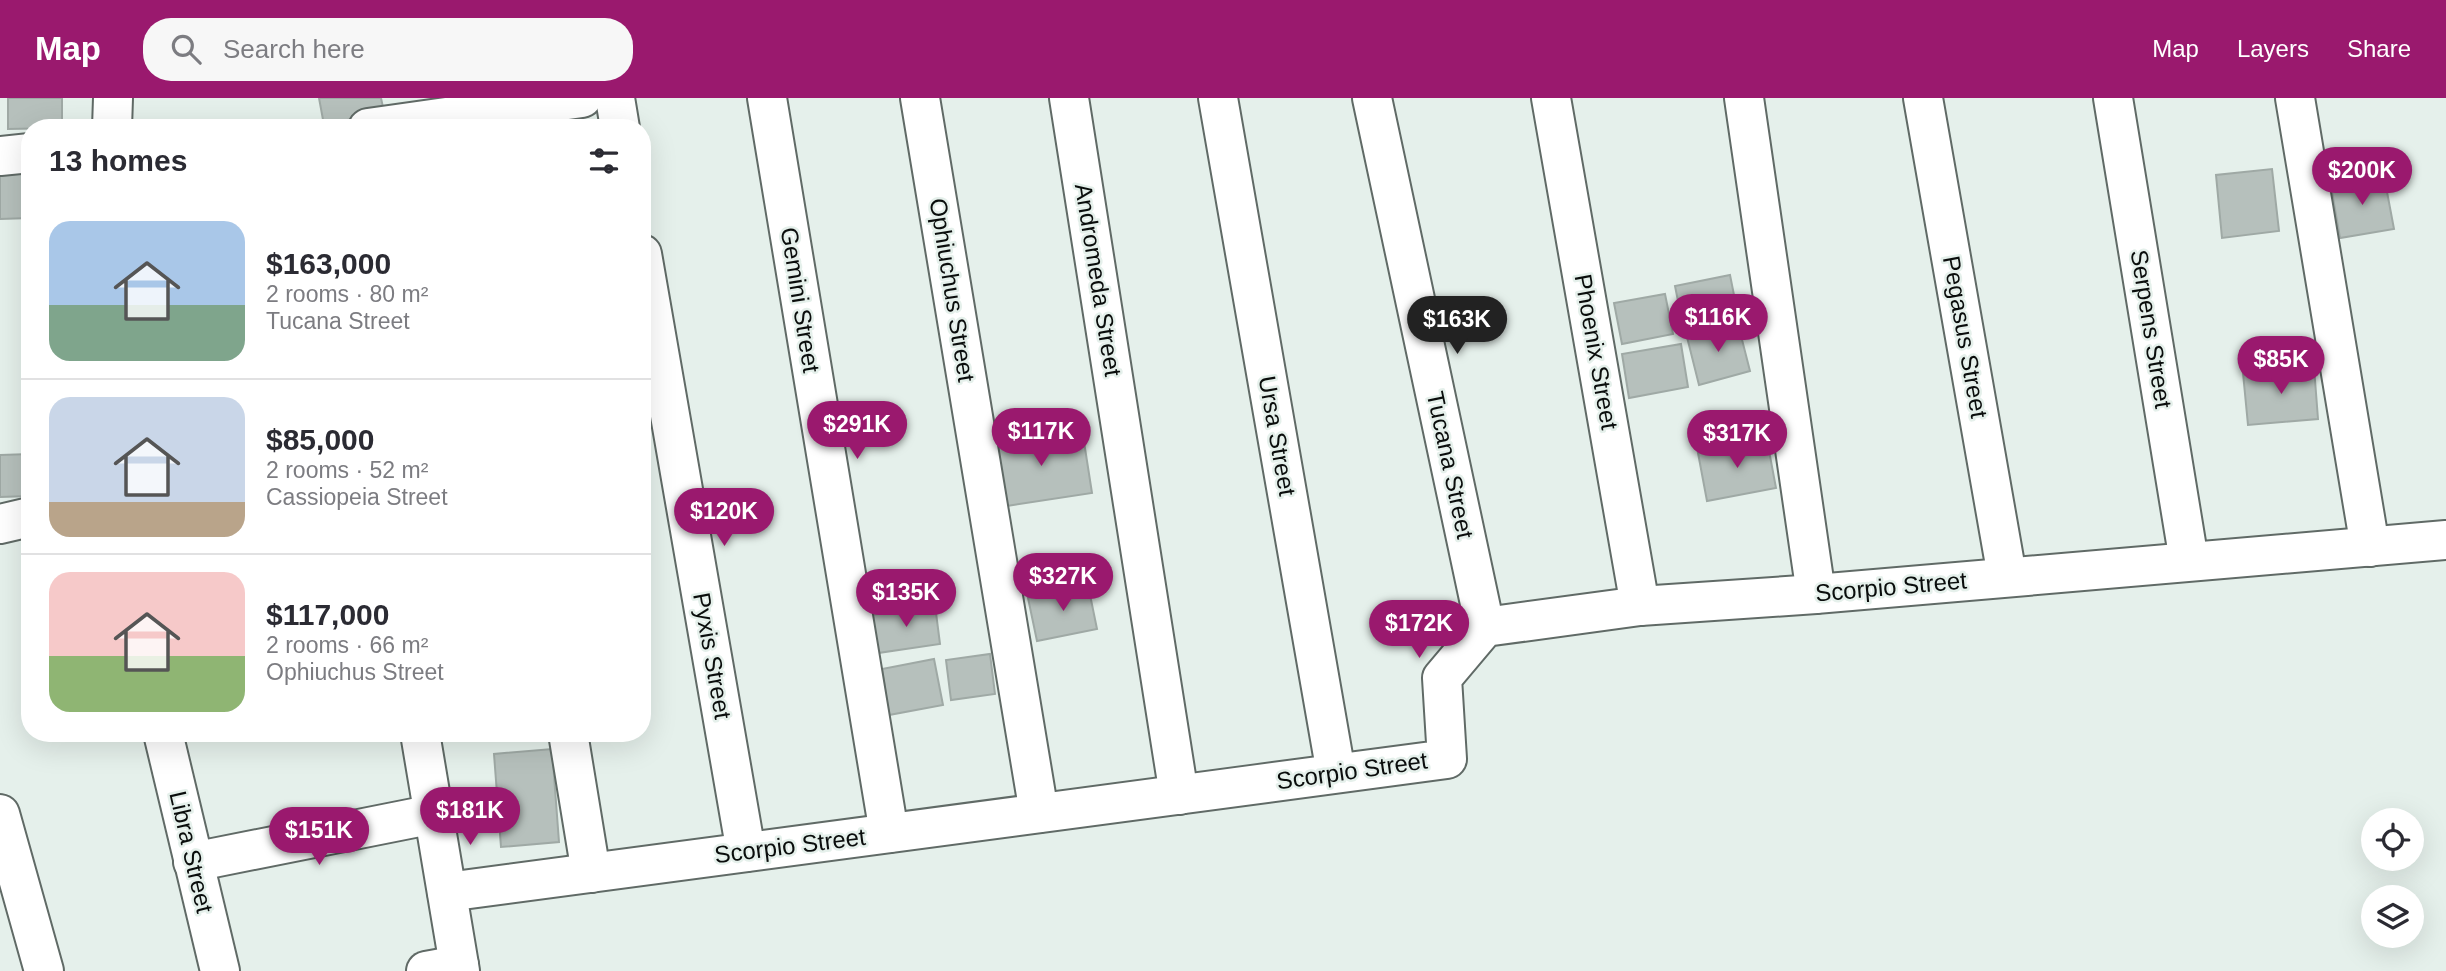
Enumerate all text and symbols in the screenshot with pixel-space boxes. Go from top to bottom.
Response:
search box [143,18,633,81]
text: Map [35,30,101,67]
icon: search [167,30,205,68]
text: Search here [223,34,365,64]
text: Map [2152,35,2199,62]
text: Layers [2237,35,2309,62]
text: Share [2347,35,2411,62]
icon: filters [585,142,623,180]
text: 13 homes [49,144,187,177]
pin: $200K [2313,148,2411,207]
text: $200K [2328,157,2396,183]
street label: Andromeda Street [1070,182,1127,379]
street label: Ophiuchus Street [925,196,980,384]
street label: Gemini Street [776,225,825,375]
text: $163,000 [266,247,391,280]
street label: Serpens Street [2126,248,2177,410]
icon: home [105,249,189,333]
street label: Pegasus Street [1938,254,1993,420]
street label: Phoenix Street [1570,272,1624,432]
text: 2 rooms · 80 m² [266,281,428,307]
pin: $116K [1669,294,1767,354]
pin: $163K [1408,296,1506,356]
text: $116K [1685,304,1751,330]
text: $163K [1423,306,1491,332]
text: Tucana Street [266,308,410,334]
pin: $85K [2240,336,2322,396]
text: $85K [2254,346,2308,372]
street label: Ursa Street [1254,374,1301,498]
street label: Tucana Street [1422,389,1479,541]
pin: $291K [808,402,906,461]
pin: $117K [992,408,1090,468]
pin: $317K [1688,410,1786,470]
text: $291K [823,411,891,437]
text: $117K [1008,418,1074,444]
text: $317K [1703,420,1771,446]
text: $85,000 [266,423,374,456]
icon: home [105,425,189,509]
text: 2 rooms · 52 m² [266,457,428,483]
text: Cassiopeia Street [266,484,448,510]
pin: $120K [675,489,773,548]
text: $120K [690,498,758,524]
pin: $327K [1014,554,1112,613]
text: $327K [1029,563,1097,589]
street label: Scorpio Street [1814,566,1968,607]
pin: $135K [857,570,955,629]
text: $135K [872,579,940,605]
street label: Pyxis Street [688,591,737,722]
text: $117,000 [266,598,389,631]
icon: home [105,600,189,684]
pin: $172K [1370,601,1468,660]
text: $172K [1385,610,1453,636]
text: 2 rooms · 66 m² [266,632,428,658]
text: Ophiuchus Street [266,659,444,685]
street label: Scorpio Street [1275,747,1429,794]
street label: Libra Street [164,788,219,916]
pin: $181K [421,788,519,847]
text: $181K [436,797,504,823]
pin: $151K [270,808,368,867]
map controls [2361,808,2424,948]
button: locate [2361,808,2424,871]
text: $151K [285,817,353,843]
street label: Scorpio Street [713,823,867,868]
button: layers [2361,885,2424,948]

